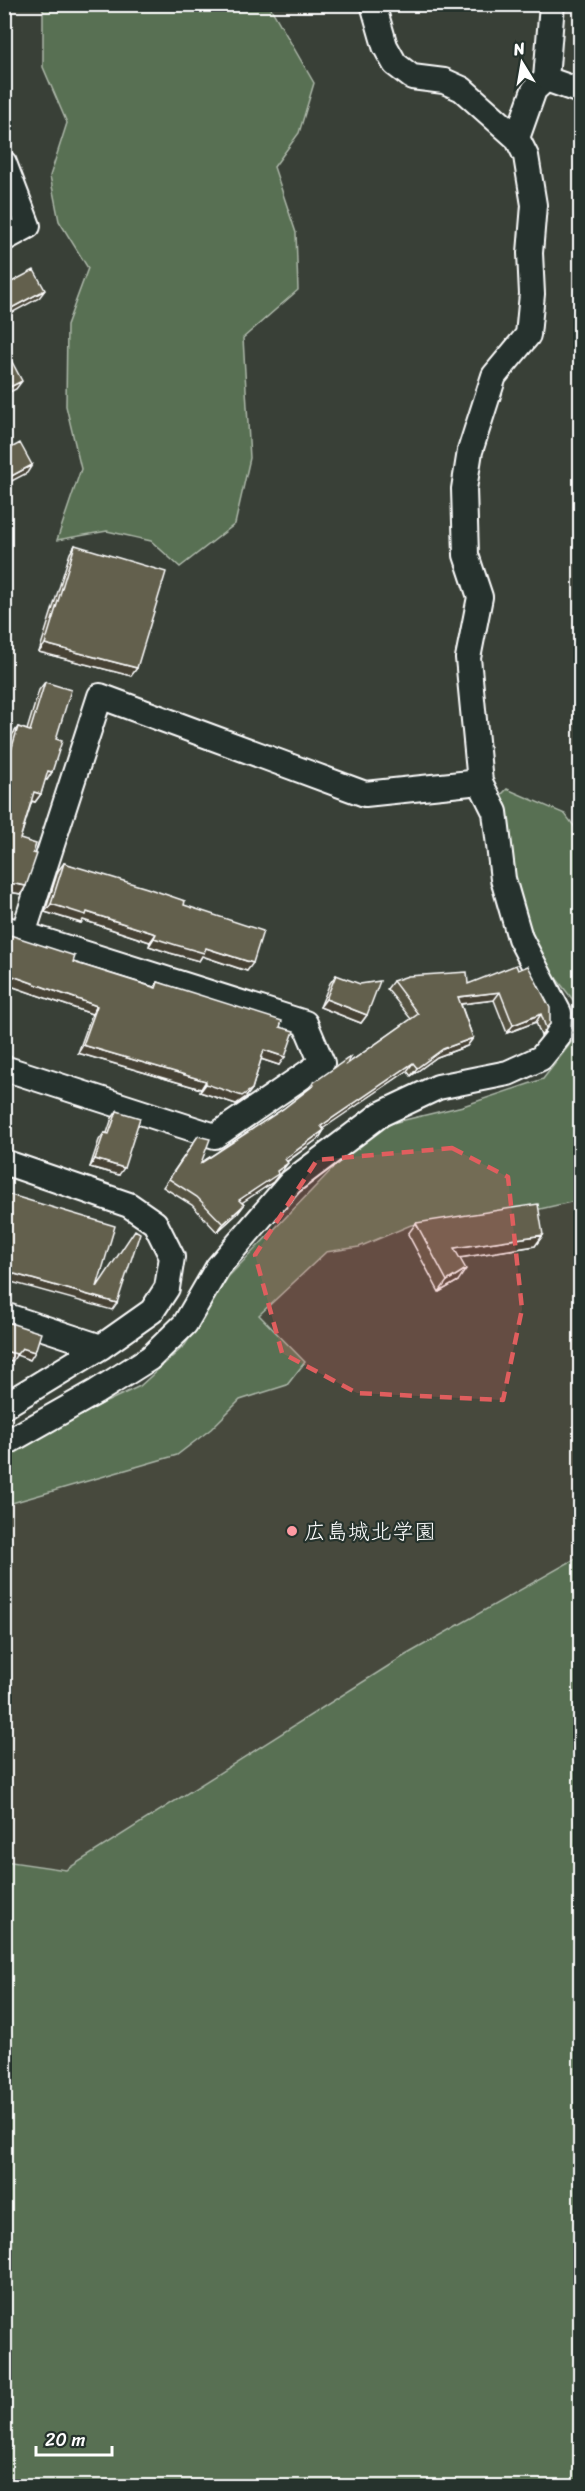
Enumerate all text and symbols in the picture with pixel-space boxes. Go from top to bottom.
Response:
north arrow [492,33,552,93]
text: N [510,33,528,64]
place label: 広島城北学園 [304,1512,436,1551]
marker: 広島城北学園 [285,1524,299,1538]
scale bar [36,2419,112,2457]
text: 20 m [45,2424,85,2456]

